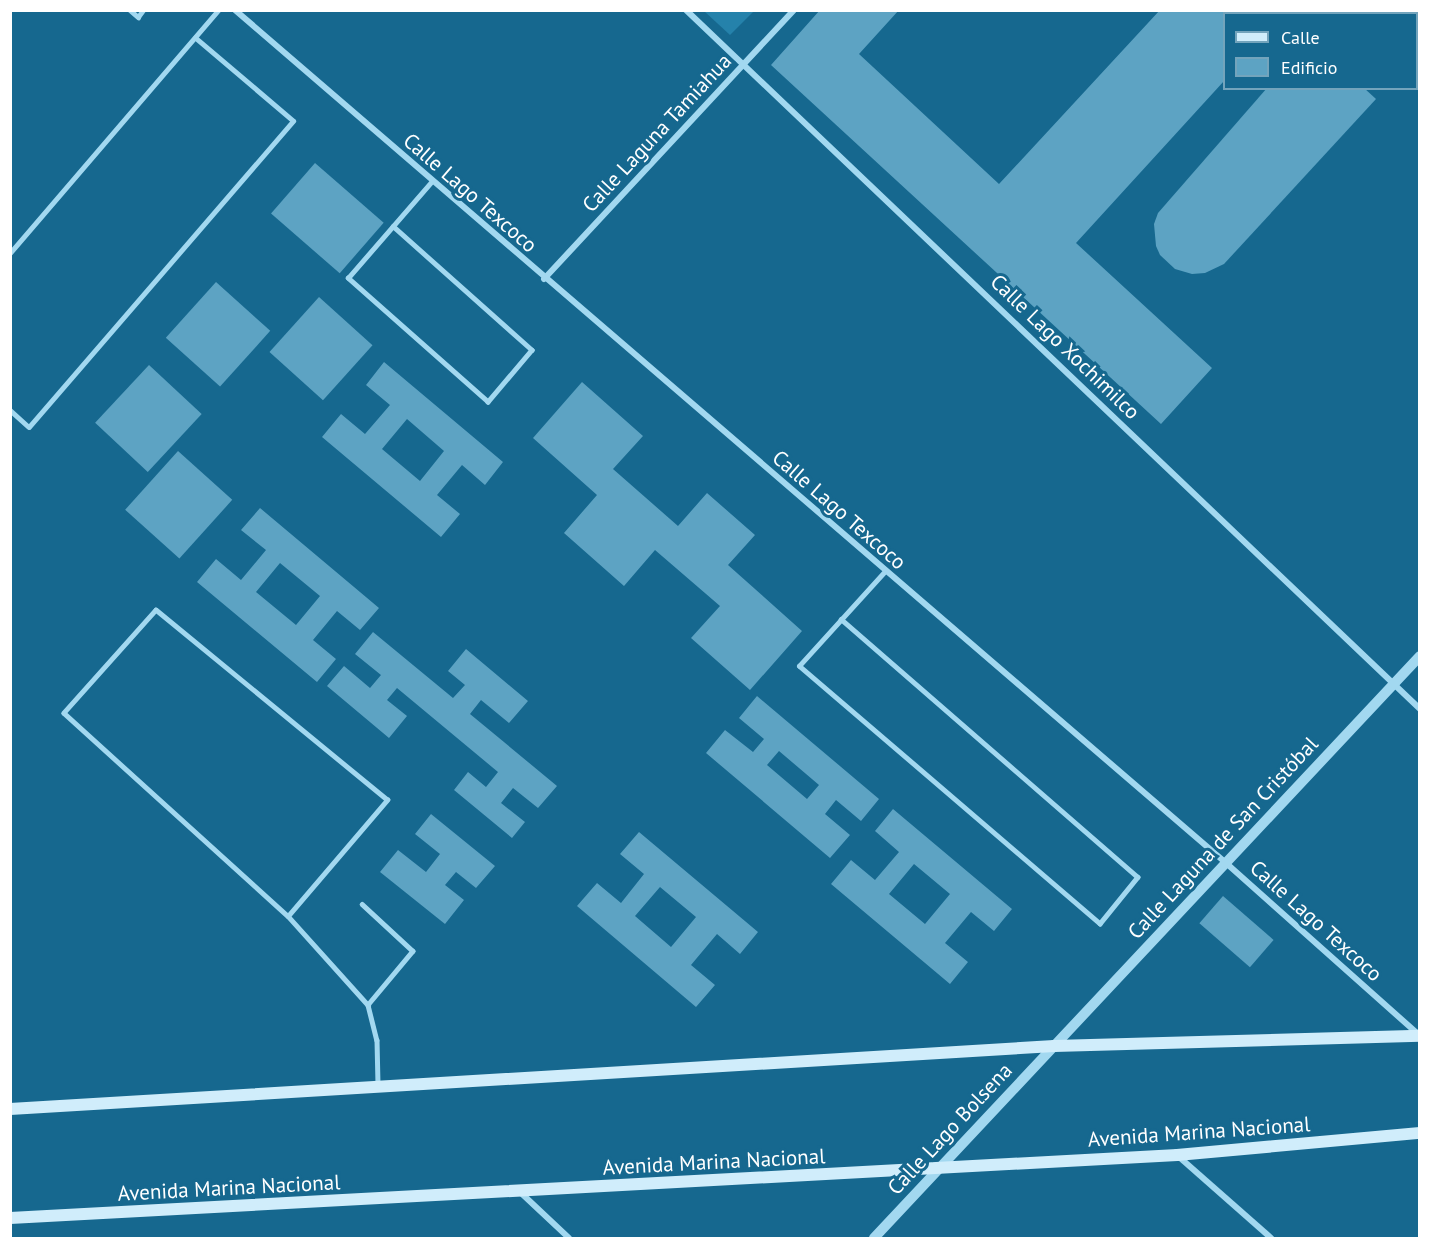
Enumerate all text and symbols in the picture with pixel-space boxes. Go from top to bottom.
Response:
legend [1223,12,1418,90]
text: Calle [1281,26,1320,49]
street label: Calle Laguna Tamiahua [577,48,737,218]
text: Edificio [1281,56,1337,79]
street label: Calle Lago Texcoco [398,128,542,258]
street label: Calle Lago Xochimilco [985,269,1145,425]
street label: Calle Lago Texcoco [767,445,911,575]
street label: Calle Laguna de San Cristóbal [1123,732,1323,944]
street label: Calle Lago Texcoco [1245,855,1387,987]
street label: Calle Lago Bolsena [883,1058,1017,1200]
street label: Avenida Marina Nacional [1087,1112,1311,1152]
street label: Avenida Marina Nacional [602,1144,826,1180]
street label: Avenida Marina Nacional [117,1170,341,1206]

